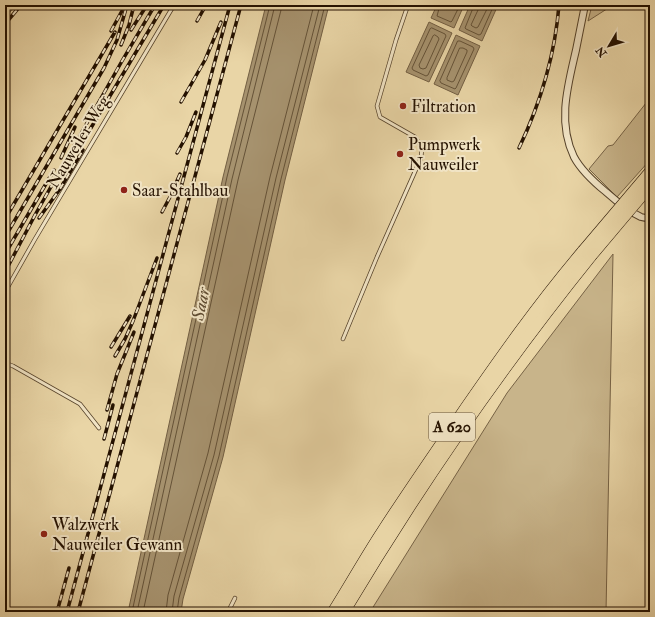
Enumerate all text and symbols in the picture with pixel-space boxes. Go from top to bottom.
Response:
north arrow [589,26,629,66]
text: N [593,43,610,61]
street label: Nauweiler Weg [42,91,114,192]
place label: Filtration [411,96,476,117]
marker: Filtration [398,101,408,111]
place label: Pumpwerk Nauweiler [408,134,480,175]
marker: Pumpwerk Nauweiler [395,149,405,159]
place label: Saar-Stahlbau [132,180,228,201]
marker: Saar-Stahlbau [119,185,129,195]
water label: Saar [186,284,216,323]
road number: A 620 [429,413,475,441]
place label: Walzwerk Nauweiler Gewann [51,514,182,555]
marker: Walzwerk Nauweiler Gewann [39,529,49,539]

